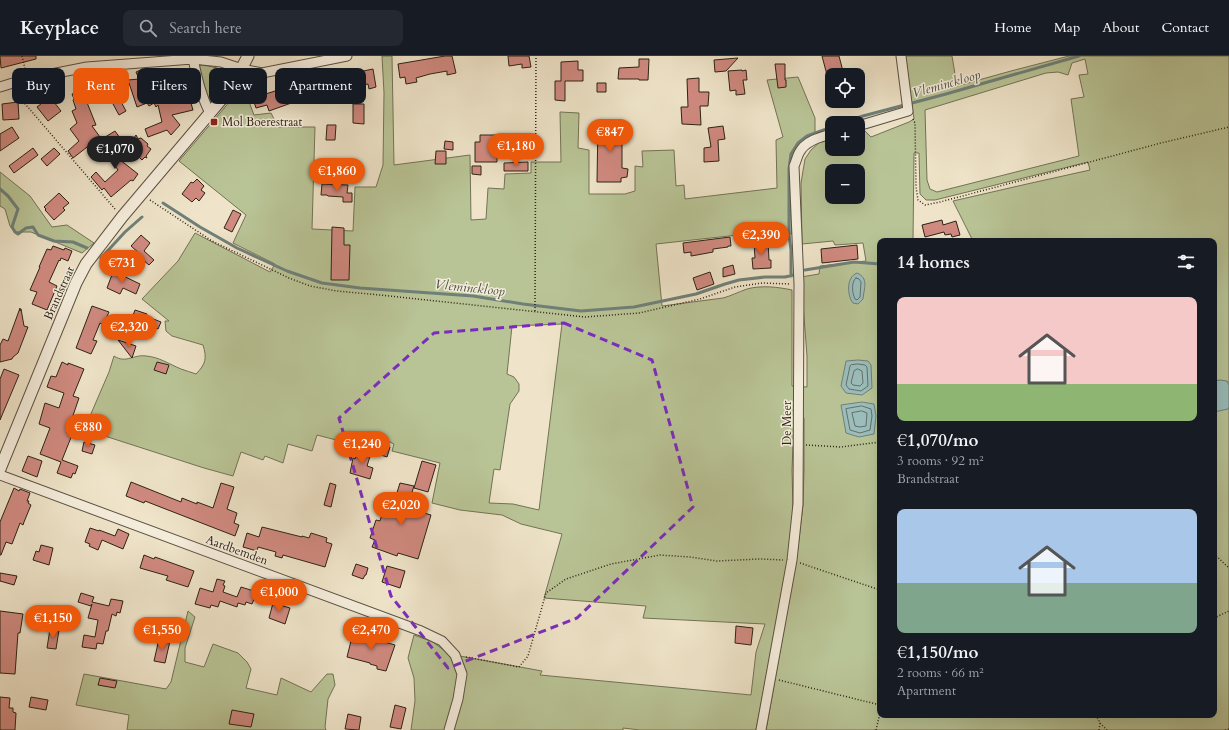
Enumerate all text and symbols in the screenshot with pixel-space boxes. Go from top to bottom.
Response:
search box [123,10,403,46]
text: Keyplace [20,15,99,41]
icon: search [137,17,159,39]
text: Search here [169,18,242,38]
text: Home [994,18,1032,37]
text: Map [1054,18,1080,37]
text: About [1102,18,1139,37]
text: Contact [1161,18,1209,37]
water label: Vleminckloop [910,66,982,102]
chip: Buy [12,68,65,104]
chip: Rent [73,68,129,104]
chip: Filters [137,68,201,104]
chip: New [209,68,267,104]
chip: Apartment [275,68,366,104]
map controls [825,68,865,204]
button: locate [825,68,865,108]
place label: Mol Boerestraat [222,114,303,130]
button: + [825,116,865,156]
marker: Mol Boerestraat [209,117,219,127]
pin: €847 [586,119,634,153]
text: €847 [596,123,624,141]
pin: €1,180 [483,133,549,167]
pin: €1,070 [82,136,148,170]
text: €1,180 [497,137,535,155]
text: €1,070 [96,140,134,158]
pin: €1,860 [304,158,370,192]
text: €1,860 [318,162,356,180]
button: − [825,164,865,204]
pin: €2,390 [728,222,794,256]
text: €2,390 [742,226,780,244]
pin: €731 [98,250,146,284]
text: 14 homes [897,251,970,274]
icon: filters [1175,251,1197,273]
text: €731 [108,254,136,272]
street label: Brandstraat [40,263,78,322]
water label: Vleminckloop [434,275,506,301]
pin: €2,320 [96,314,162,348]
text: €2,320 [110,318,148,336]
icon: home [1011,323,1083,395]
street label: De Meer [779,400,795,446]
pin: €880 [64,414,112,448]
text: €880 [74,418,102,436]
text: €1,070/mo [897,429,979,452]
pin: €1,240 [329,431,395,465]
text: €1,240 [343,435,381,453]
text: 3 rooms · 92 m² [897,452,984,470]
text: Brandstraat [897,470,959,488]
pin: €2,020 [368,492,434,526]
text: €2,020 [382,496,420,514]
street label: Aardbemden [204,531,271,569]
icon: home [1011,535,1083,607]
pin: €1,000 [246,579,312,613]
text: €1,000 [260,583,298,601]
pin: €1,150 [20,605,86,639]
text: €1,150 [34,609,72,627]
pin: €1,550 [129,617,195,651]
pin: €2,470 [338,617,404,651]
text: €1,550 [143,621,181,639]
text: €2,470 [352,621,390,639]
text: €1,150/mo [897,641,979,664]
text: 2 rooms · 66 m² [897,664,984,682]
text: Apartment [897,682,956,700]

